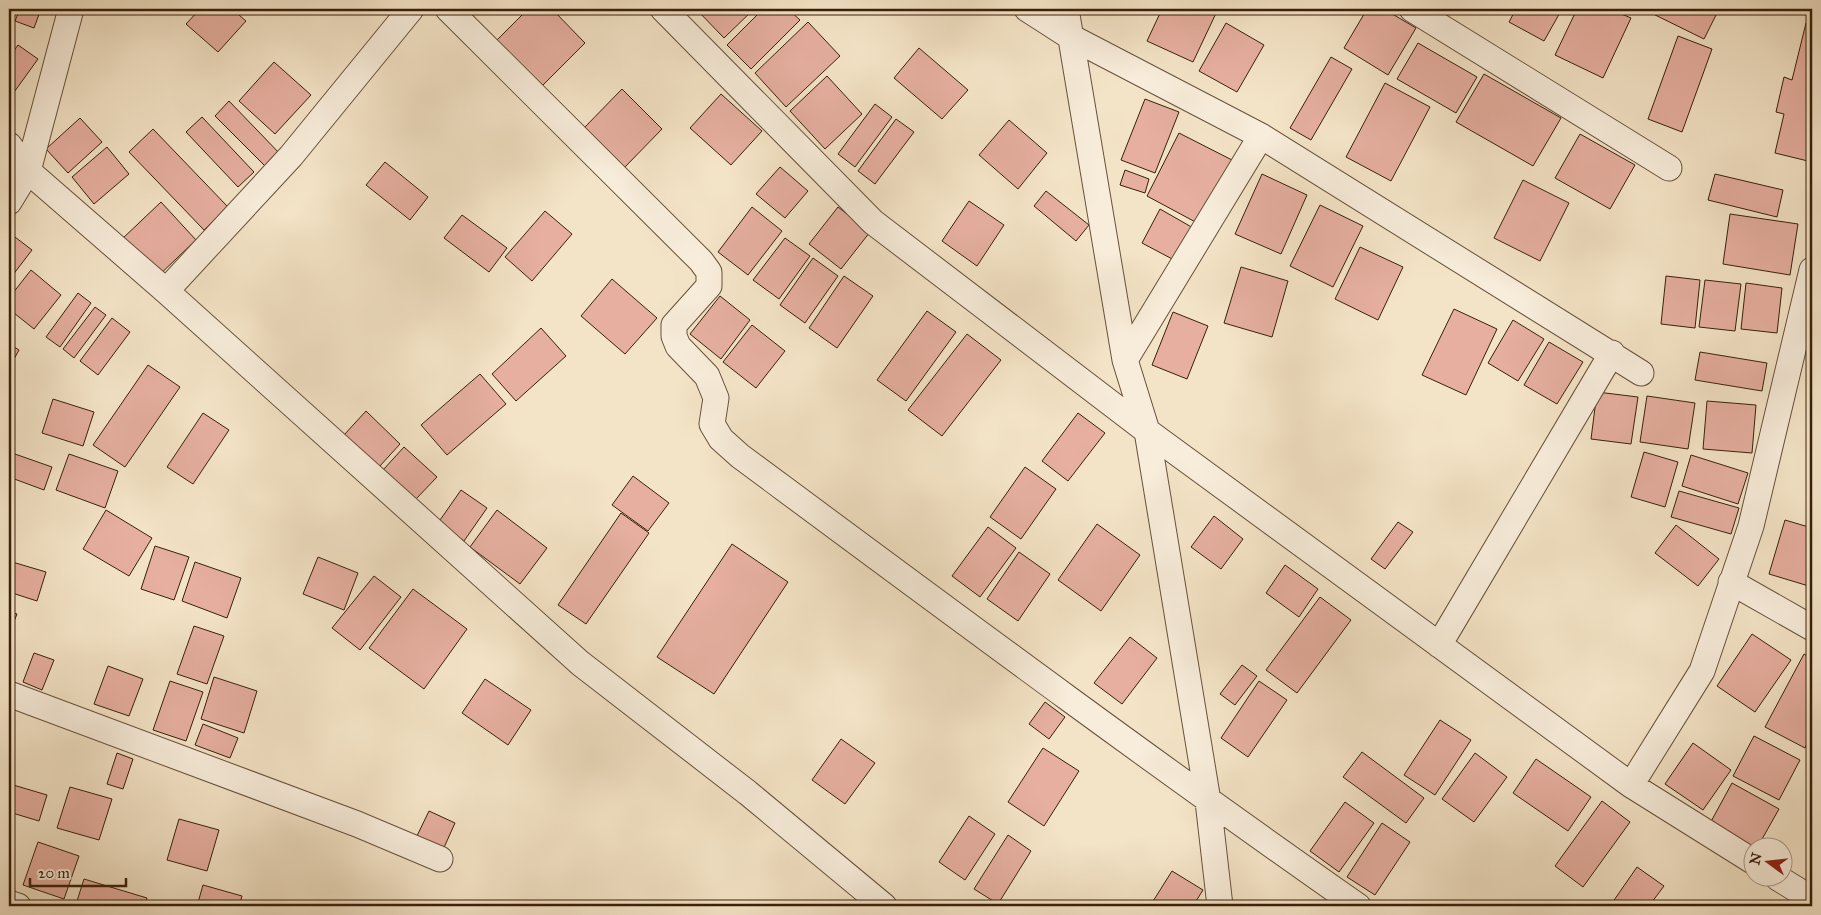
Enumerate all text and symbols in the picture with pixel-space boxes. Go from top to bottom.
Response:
north arrow [1744,838,1794,888]
text: N [1746,851,1766,867]
scale bar [30,855,126,887]
text: 20 m [38,864,70,882]

